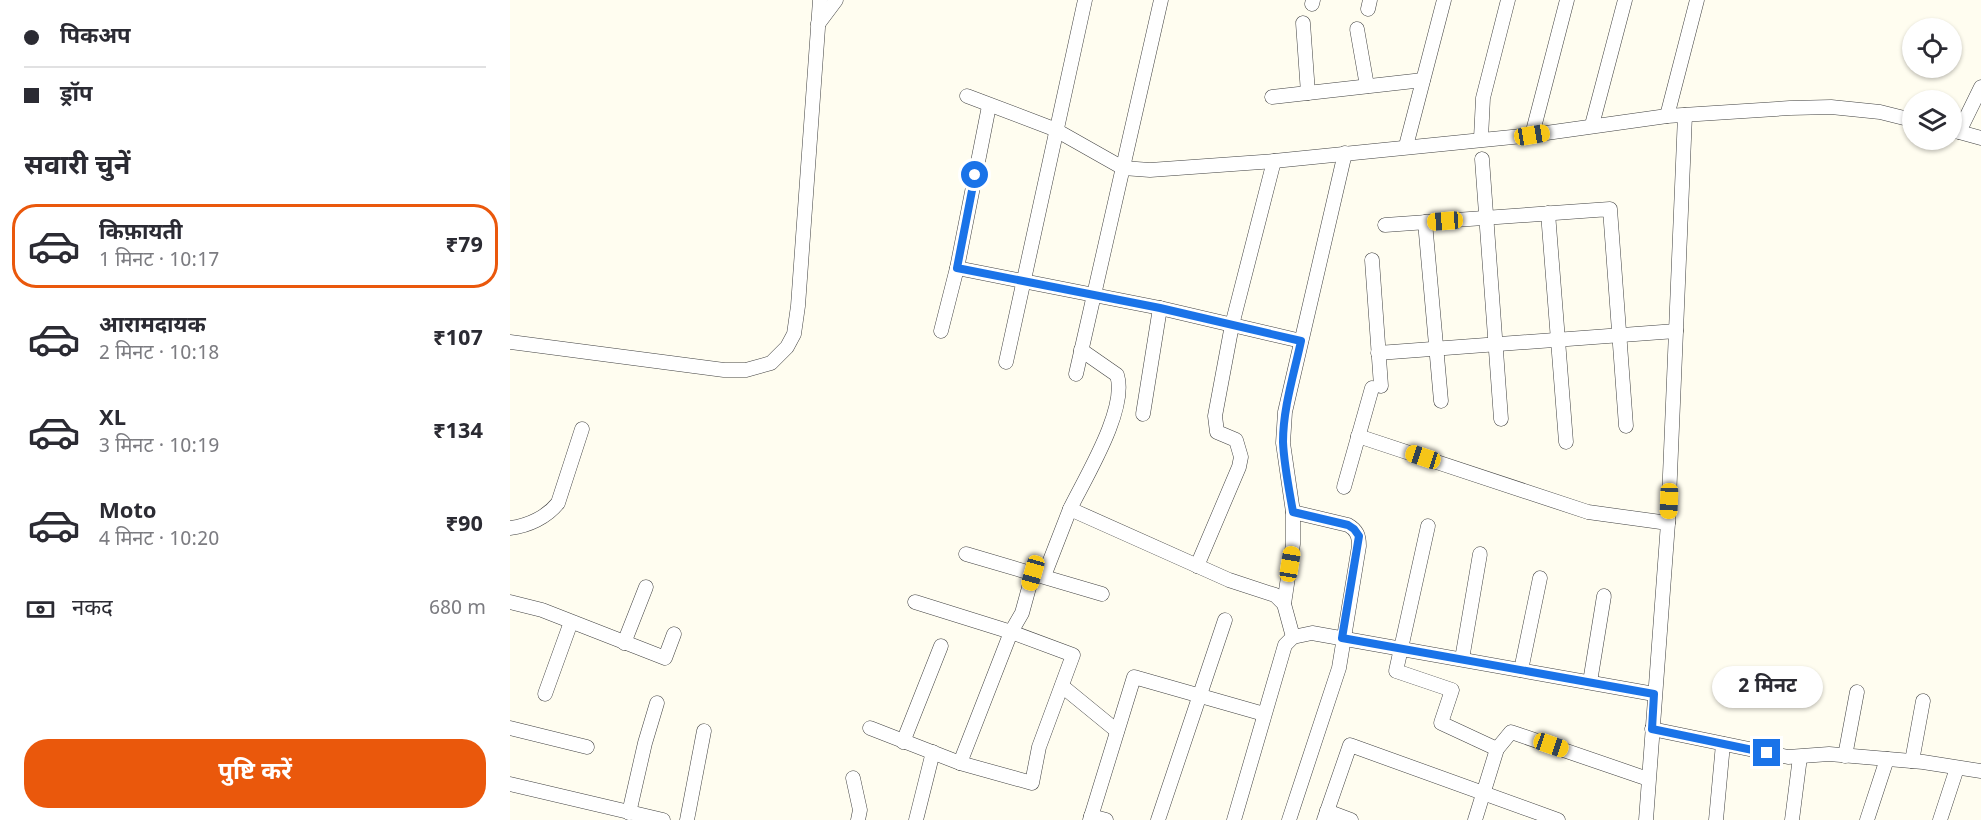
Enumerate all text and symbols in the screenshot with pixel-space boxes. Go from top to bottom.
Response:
map controls [1902,18,1962,150]
button: locate [1902,18,1962,78]
text: पिकअप [60,23,131,52]
text: ड्रॉप [60,81,93,110]
button: layers [1902,90,1962,150]
car [1513,123,1551,147]
text: सवारी चुनें [24,150,130,185]
route start [961,161,988,188]
car [1426,211,1464,231]
icon: car [27,219,81,273]
text: किफ़ायती [99,219,183,248]
text: ₹79 [445,232,483,261]
text: 1 मिनट · 10:17 [99,248,219,274]
icon: car [27,312,81,366]
text: आरामदायक [99,312,206,341]
text: ₹107 [433,325,483,354]
text: 2 मिनट · 10:18 [99,341,219,367]
icon: car [27,405,81,459]
text: XL [99,405,126,434]
text: ₹134 [433,418,483,447]
text: 3 मिनट · 10:19 [99,434,219,460]
car [1403,443,1443,471]
car [1659,483,1679,519]
icon: car [27,498,81,552]
text: Moto [99,498,157,527]
text: ₹90 [445,511,483,540]
text: 4 मिनट · 10:20 [99,527,219,553]
car [1278,545,1302,583]
car [1019,553,1047,593]
icon: cash [24,593,57,626]
text: नकद [72,595,113,624]
text: 680 m [429,596,486,622]
callout: 2 मिनट [1712,666,1822,708]
text: 2 मिनट [1738,674,1797,700]
car [1531,731,1571,759]
button: पुष्टि करें [24,739,486,808]
route end [1753,739,1780,766]

